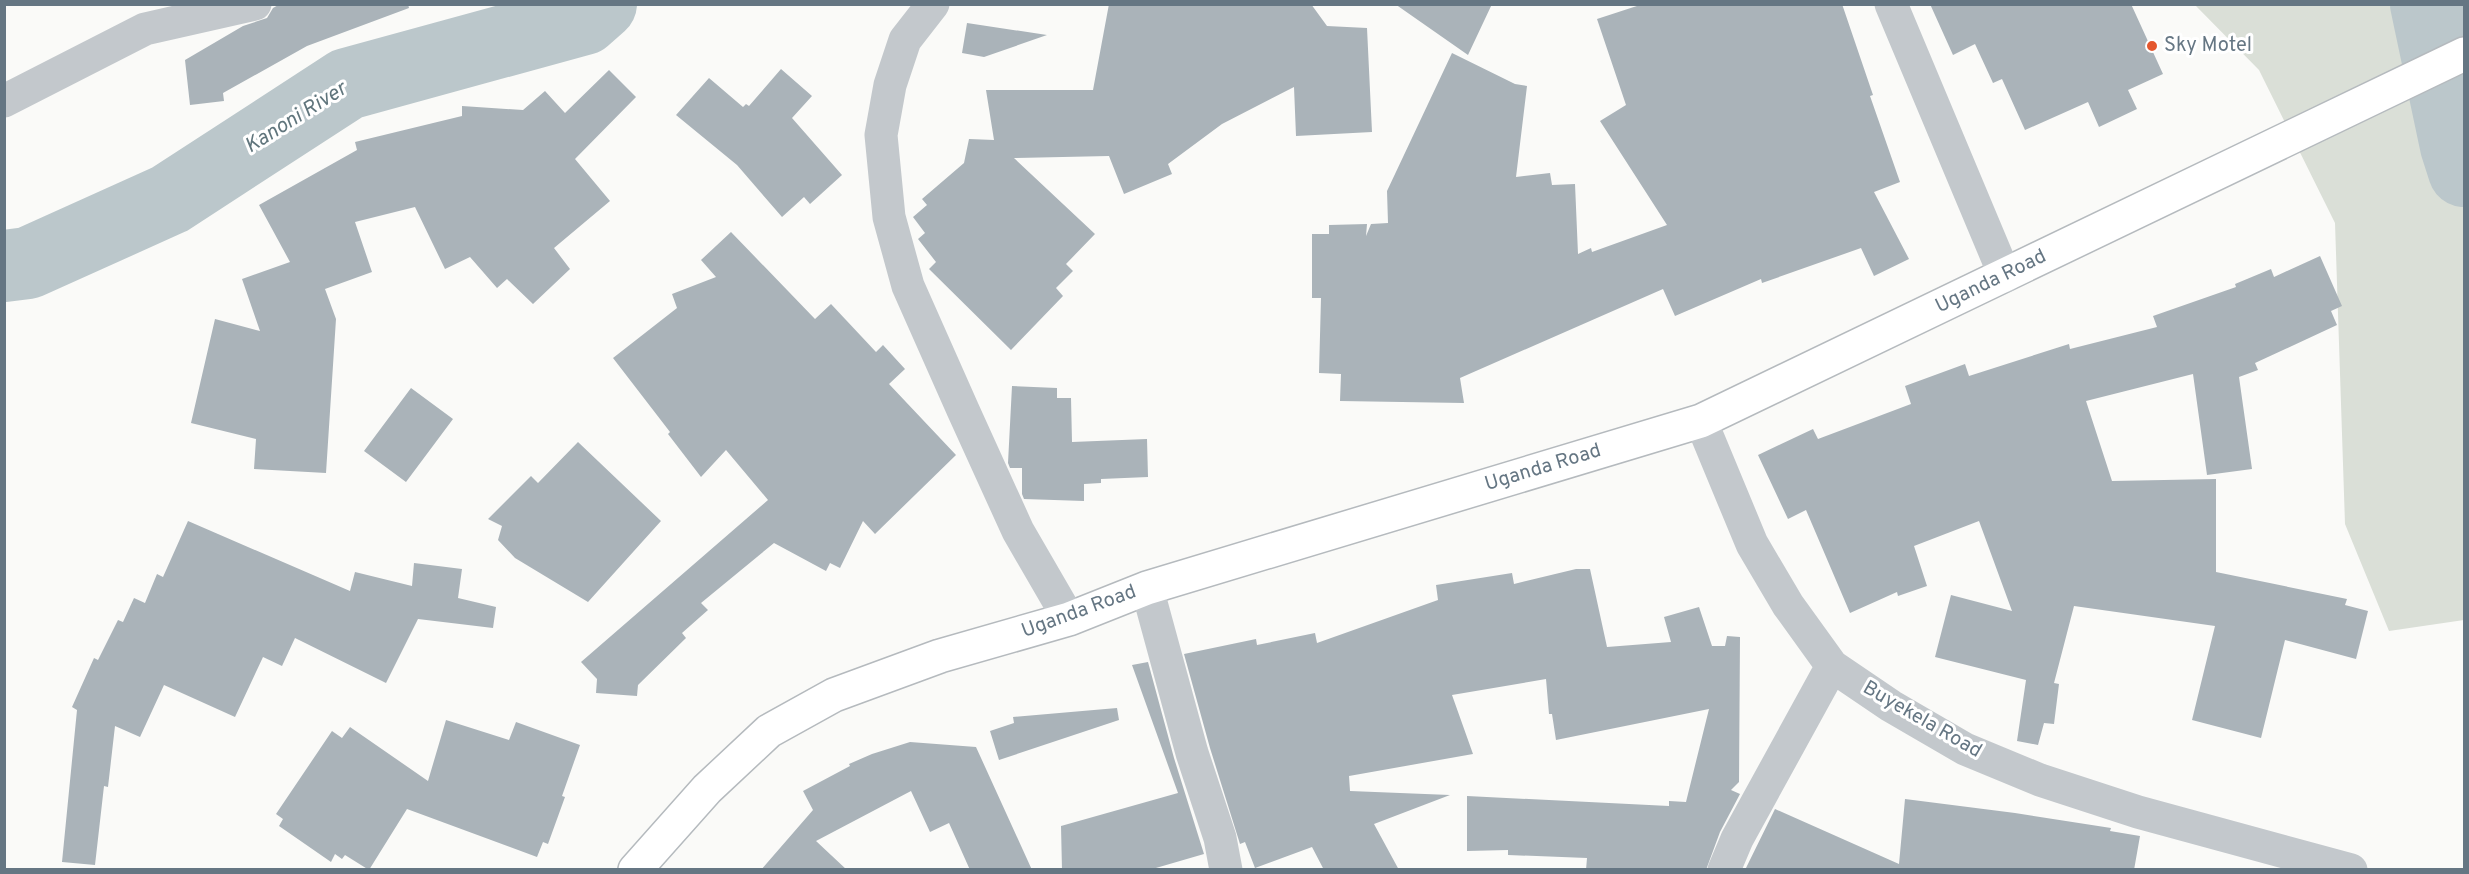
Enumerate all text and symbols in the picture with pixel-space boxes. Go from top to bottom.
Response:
place label: Sky Motel [2164,33,2252,59]
marker: Sky Motel [2145,39,2159,53]
water label: Kanoni River [240,75,354,160]
street label: Uganda Road [1931,244,2051,320]
street label: Uganda Road [1482,438,1604,498]
street label: Uganda Road [1018,579,1140,645]
street label: Buyekela Road [1858,675,1986,765]

